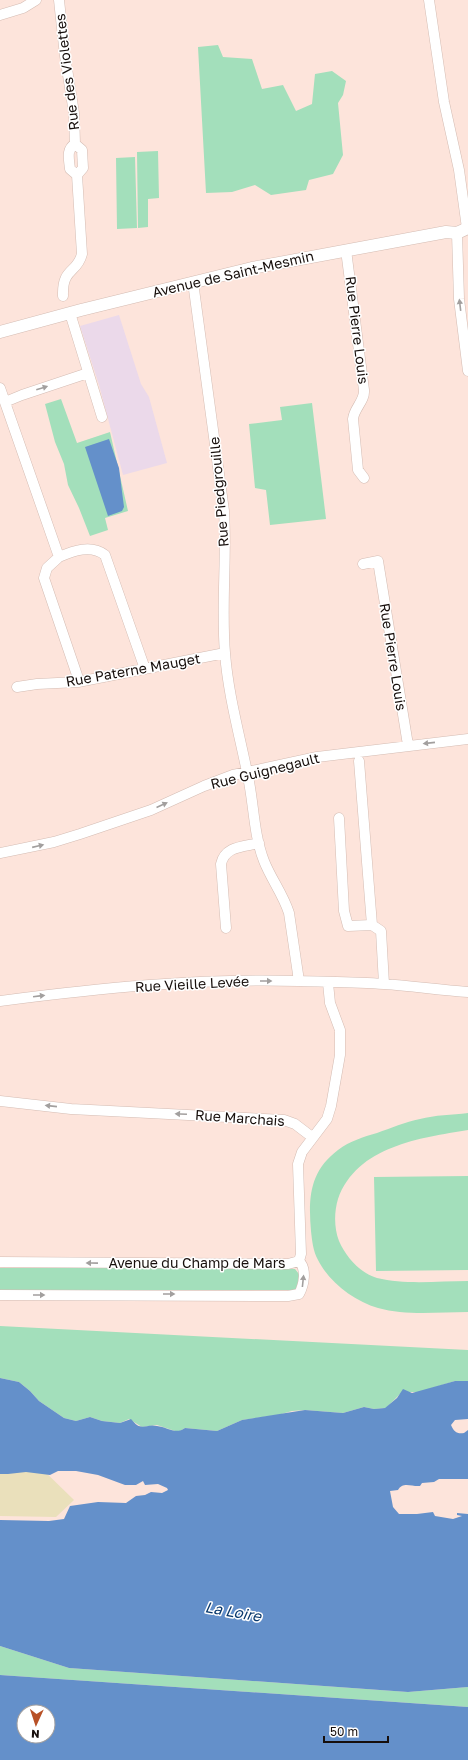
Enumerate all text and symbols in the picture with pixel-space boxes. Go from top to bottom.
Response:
street label: Rue des Violettes [51,13,82,131]
street label: Avenue de Saint-Mesmin [150,247,315,300]
street label: Rue Pierre Louis [342,275,373,385]
one-way arrow [457,299,463,311]
one-way arrow [36,385,48,391]
street label: Rue Piedgrouille [205,436,232,548]
street label: Rue Pierre Louis [377,602,410,712]
street label: Rue Paterne Mauget [64,649,202,690]
one-way arrow [423,740,435,746]
street label: Rue Guignegault [209,749,321,792]
one-way arrow [156,802,167,808]
one-way arrow [32,843,45,849]
street label: Rue Vieille Levée [134,972,249,995]
one-way arrow [260,978,273,984]
one-way arrow [33,993,45,999]
one-way arrow [45,1103,57,1110]
street label: Rue Marchais [195,1106,285,1129]
one-way arrow [175,1111,187,1118]
street label: Avenue du Champ de Mars [108,1254,286,1271]
one-way arrow [86,1259,98,1266]
one-way arrow [300,1275,306,1287]
one-way arrow [33,1291,45,1298]
one-way arrow [163,1291,176,1297]
water label: La Loire [204,1597,264,1625]
north arrow [16,1704,56,1744]
scale bar [324,1718,388,1744]
text: 50 m [330,1724,358,1739]
text: N [31,1728,40,1741]

